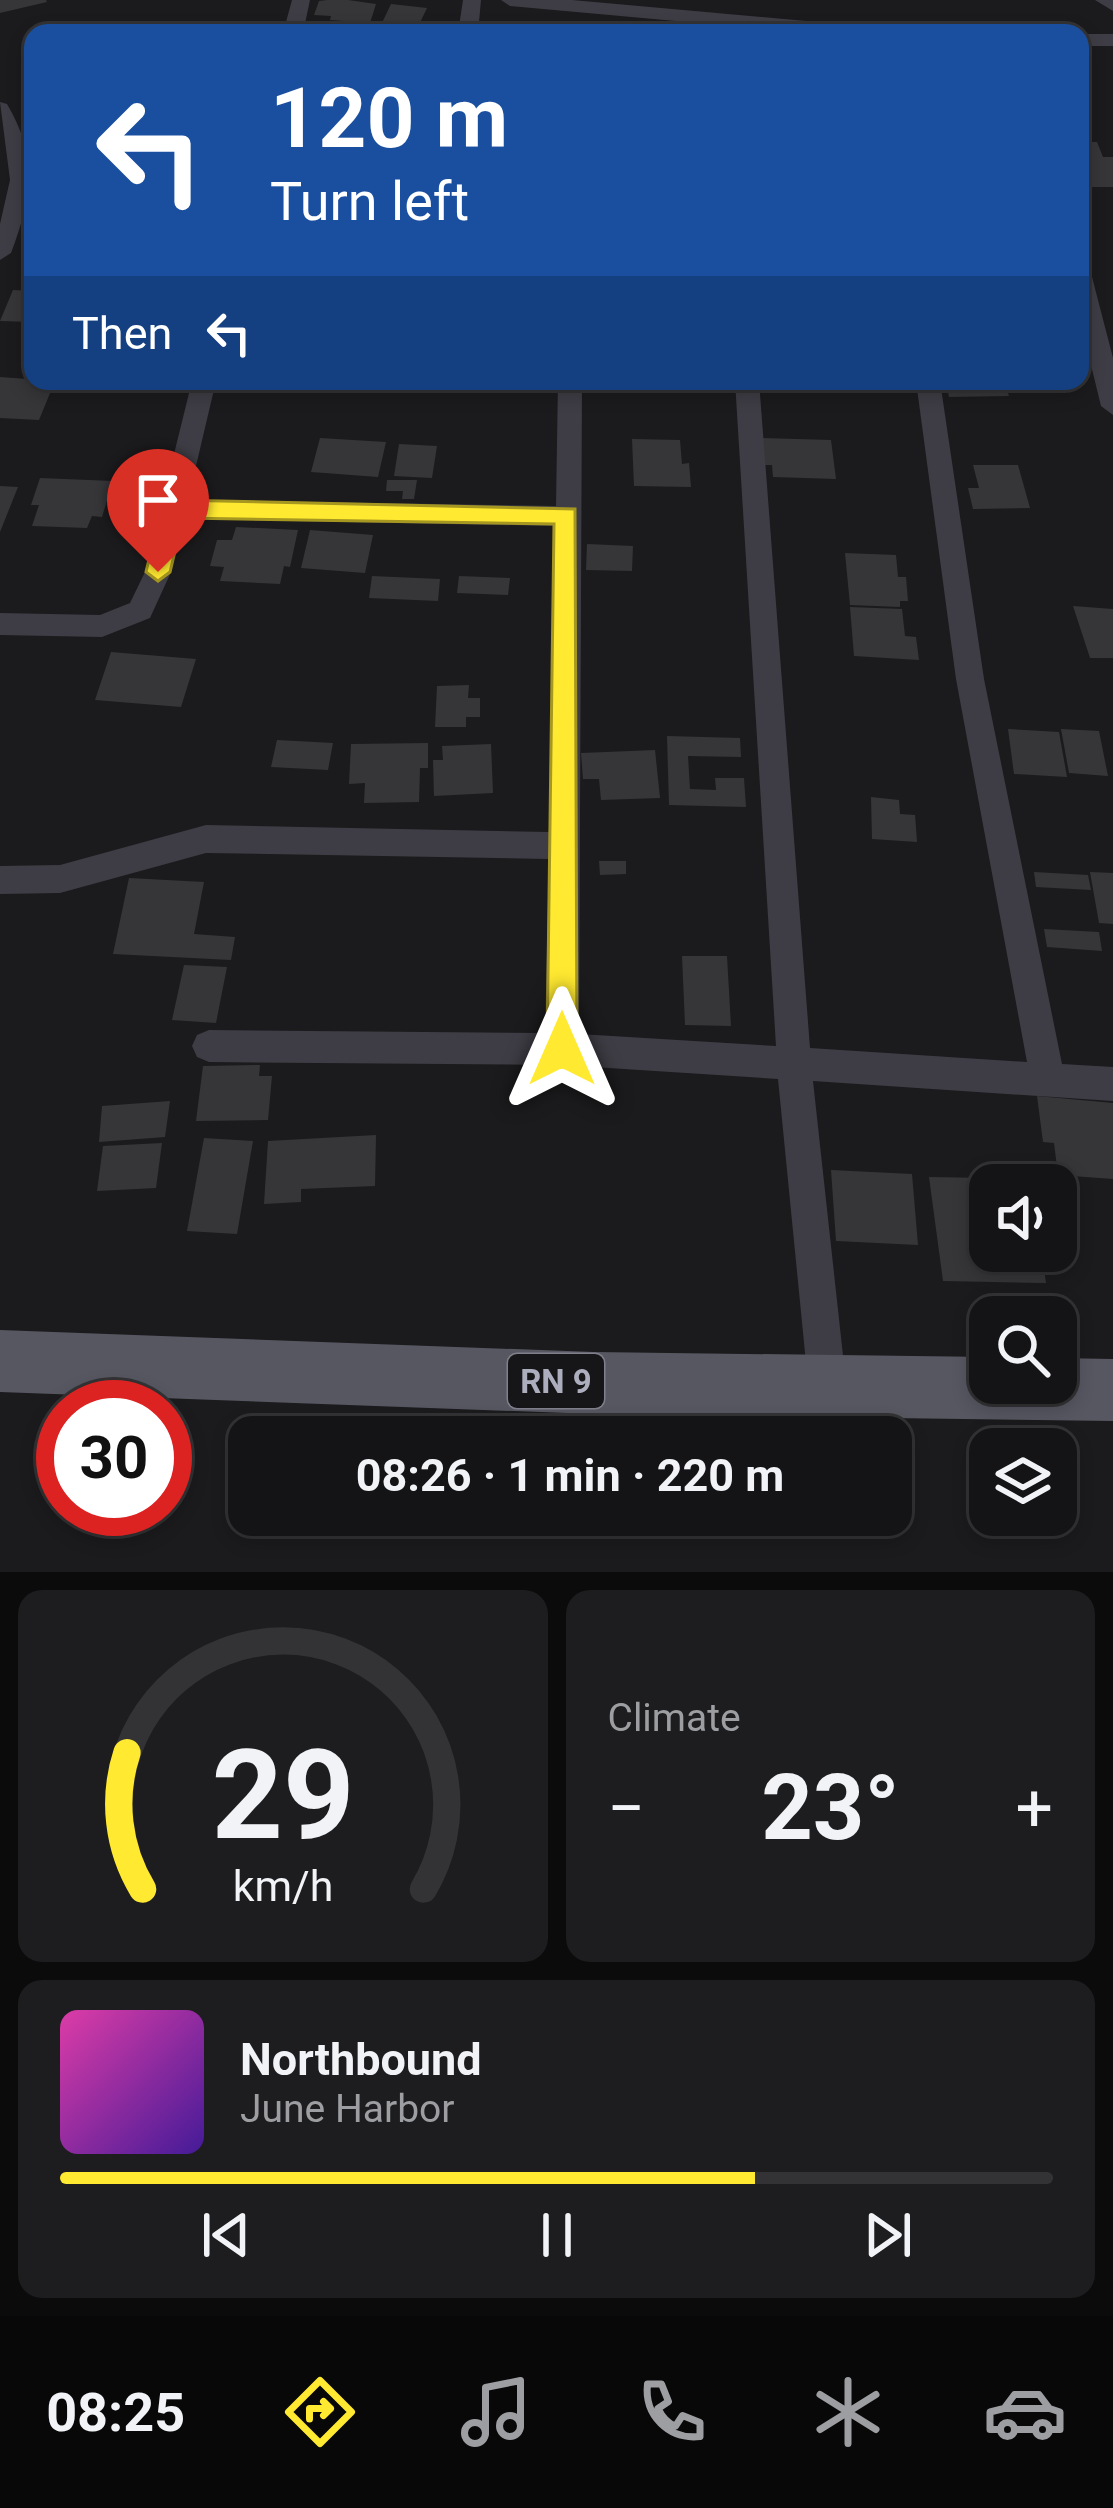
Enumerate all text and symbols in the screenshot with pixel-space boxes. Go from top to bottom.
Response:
text: 120 m [270,69,508,168]
icon: left [72,72,228,228]
text: Turn left [270,170,469,233]
icon: left [196,300,262,366]
text: Then [72,307,172,360]
pin [107,449,209,572]
icon: arrive [125,467,191,533]
position arrow [499,986,625,1112]
map controls [969,1164,1077,1536]
button: sound [969,1164,1077,1272]
button: search [969,1296,1077,1404]
road number: RN 9 [508,1354,604,1408]
speed limit sign: 30 [36,1380,192,1536]
button: layers [969,1428,1077,1536]
text: 08:26 · 1 min · 220 m [356,1449,784,1502]
text: Climate [608,1695,741,1741]
text: 29 [211,1722,354,1868]
text: 23° [761,1756,900,1861]
text: − [608,1770,645,1847]
text: + [1016,1770,1053,1847]
text: km/h [232,1861,333,1911]
text: Northbound [240,2033,482,2086]
text: June Harbor [240,2086,455,2132]
icon: previous [193,2202,259,2268]
icon: pause [524,2202,590,2268]
icon: next [855,2202,921,2268]
icon: directions [278,2370,362,2454]
icon: music [454,2370,538,2454]
icon: phone [630,2370,714,2454]
icon: climate [806,2370,890,2454]
icon: car [983,2370,1067,2454]
text: 08:25 [46,2381,185,2444]

